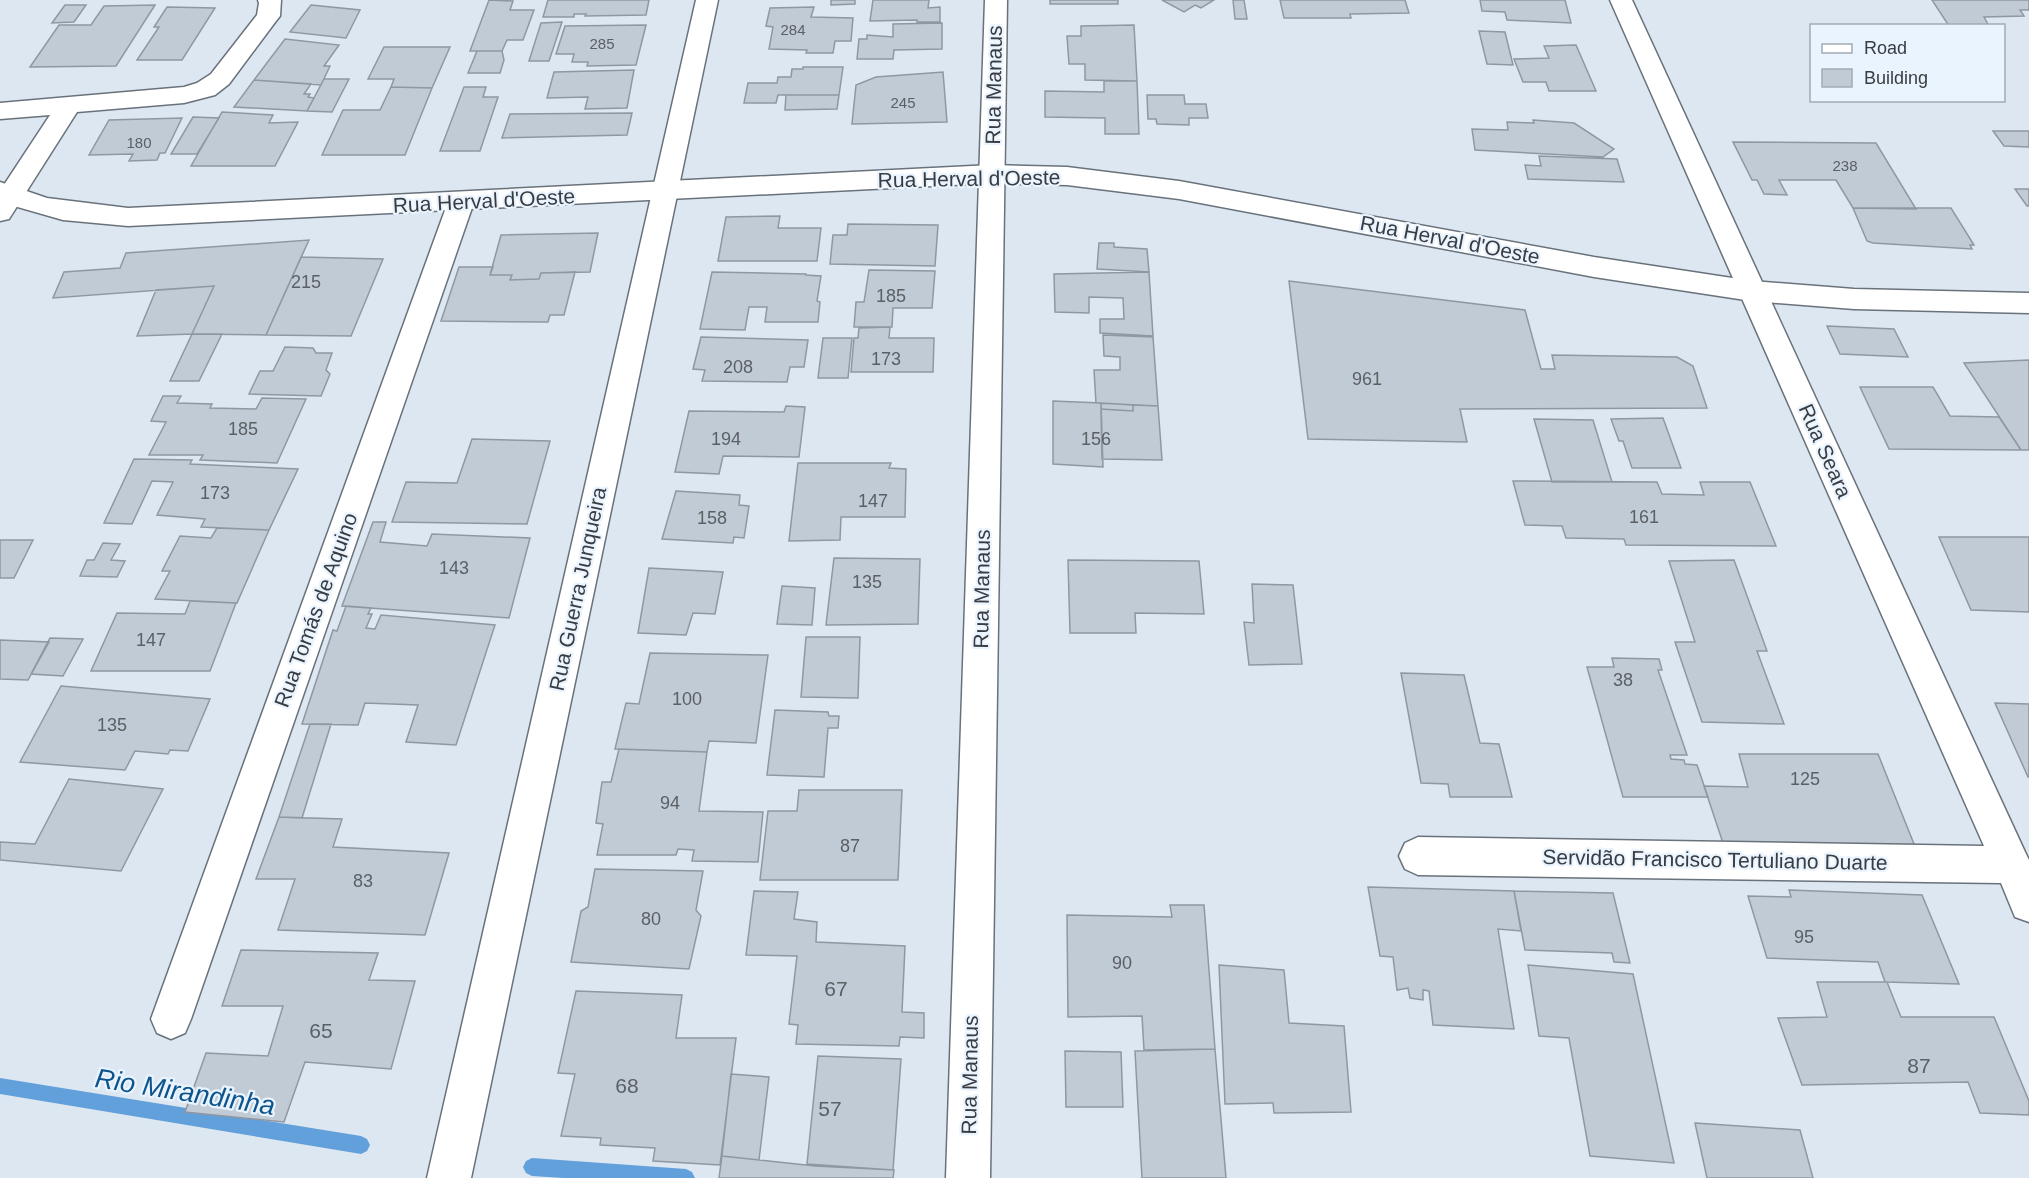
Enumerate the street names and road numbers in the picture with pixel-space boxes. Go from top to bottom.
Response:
street label: Rua Manaus [981,25,1006,145]
street label: Rua Herval d'Oeste [878,165,1060,192]
street label: Rua Herval d'Oeste [392,184,576,217]
street label: Rua Herval d'Oeste [1358,211,1542,268]
street label: Rua Seara [1795,400,1857,502]
street label: Rua Guerra Junqueira [545,485,610,693]
street label: Rua Tomás de Aquino [270,510,361,710]
street label: Rua Manaus [969,529,994,649]
street label: Servidão Francisco Tertuliano Duarte [1542,845,1888,874]
street label: Rua Manaus [957,1015,982,1135]

